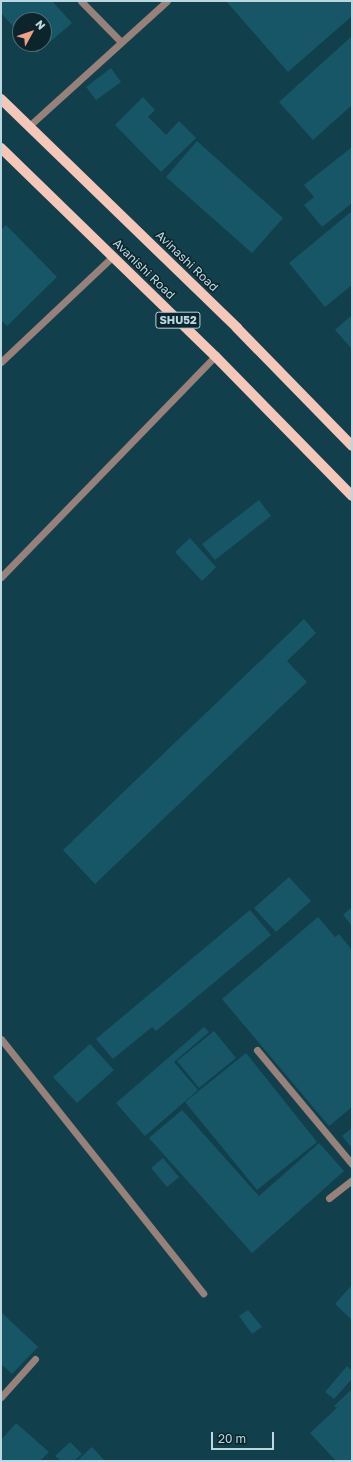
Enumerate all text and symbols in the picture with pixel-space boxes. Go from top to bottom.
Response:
north arrow [12,12,52,52]
text: N [33,17,48,32]
street label: Avinashi Road [153,228,221,294]
street label: Avanishi Road [110,236,178,302]
road number: SHU52 [155,311,201,329]
scale bar [213,1424,276,1450]
text: 20 m [218,1431,246,1446]

